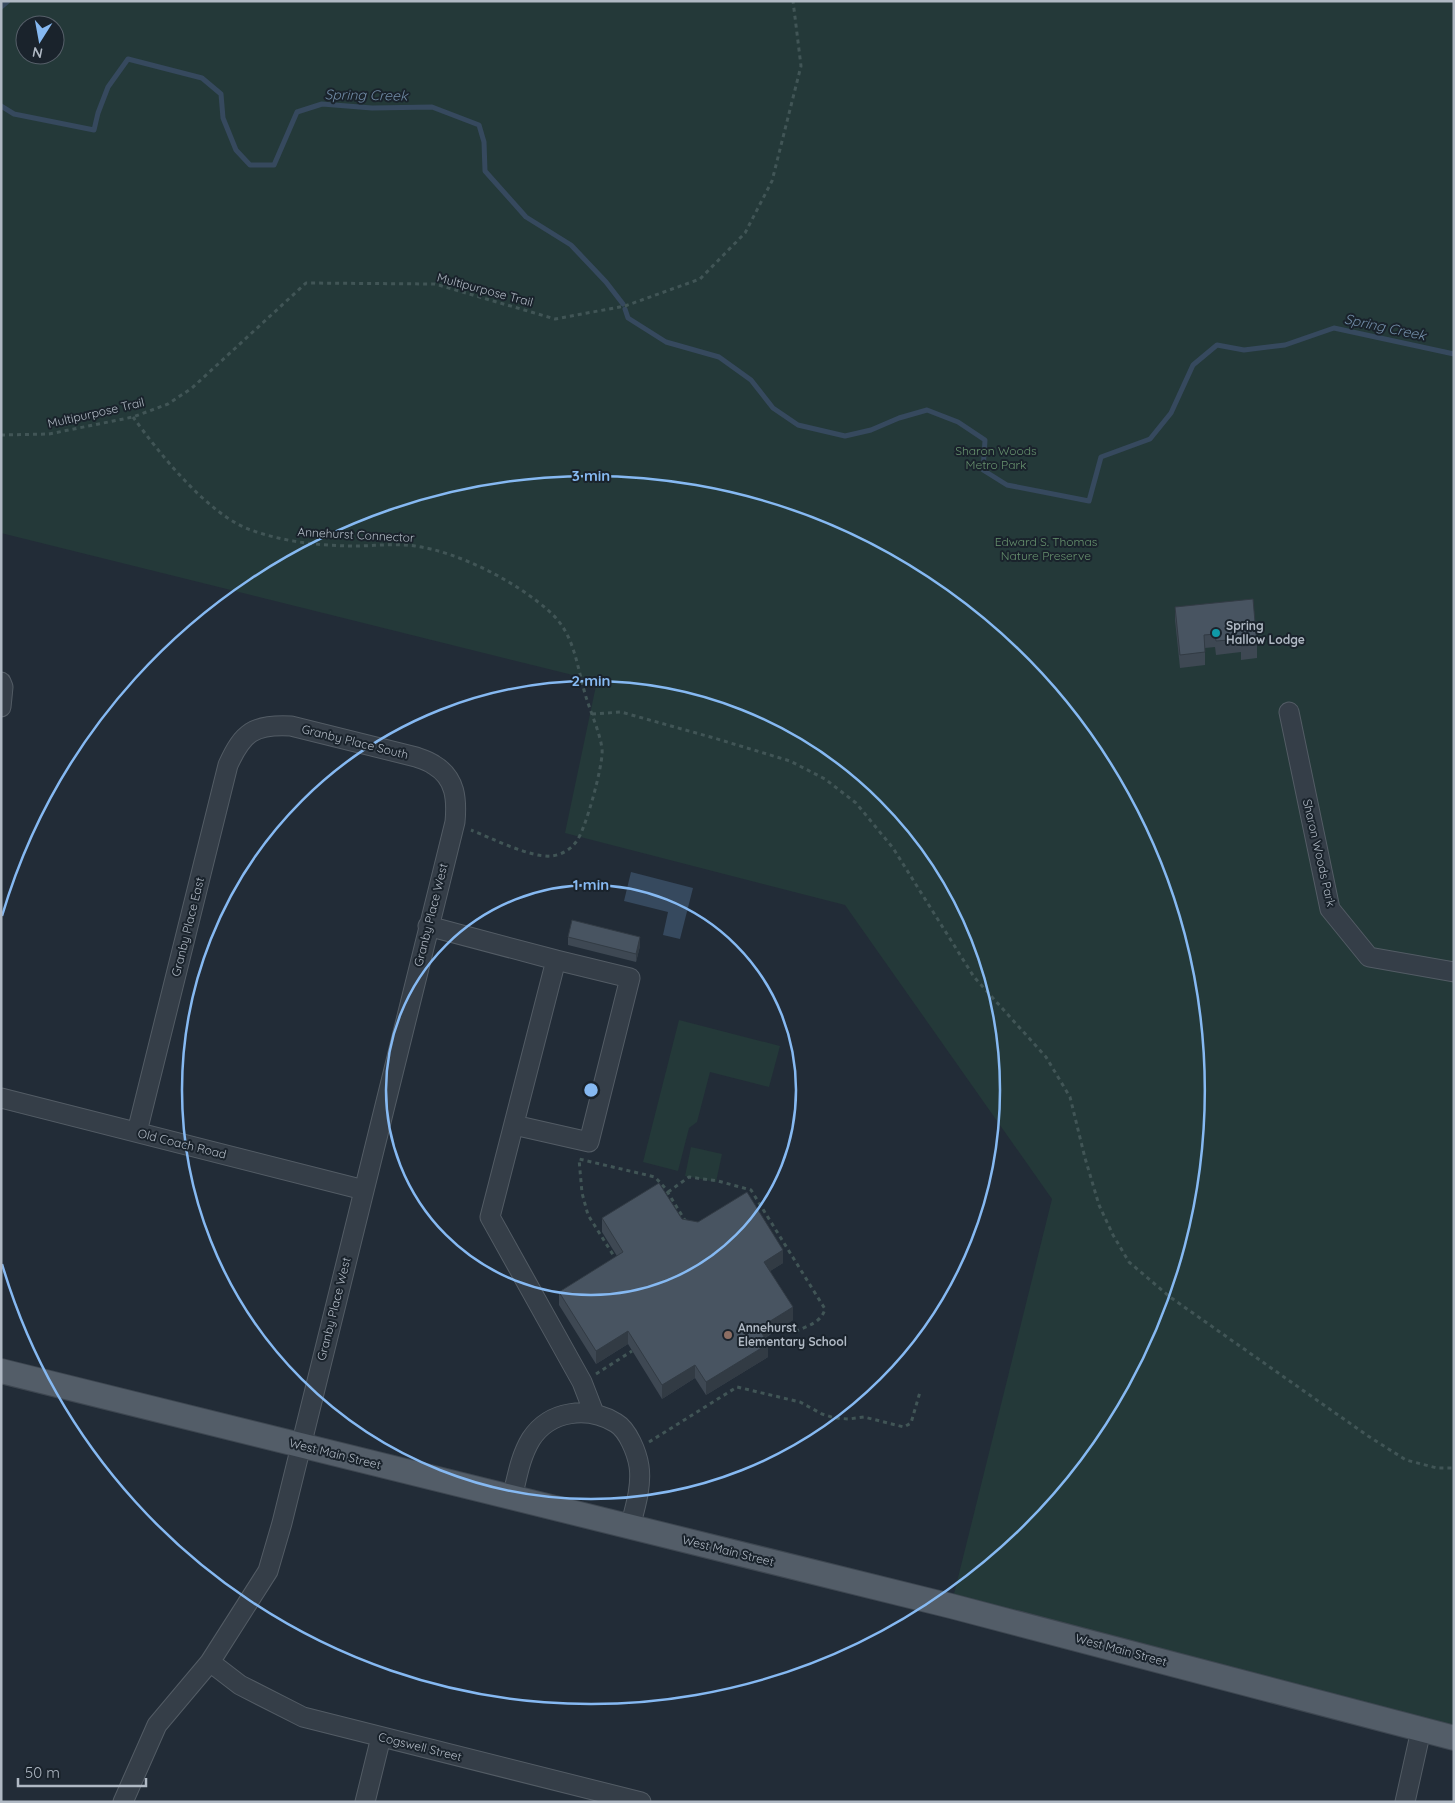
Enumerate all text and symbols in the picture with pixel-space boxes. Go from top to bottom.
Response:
north arrow [15,15,65,65]
text: N [31,43,44,63]
water label: Spring Creek [324,85,409,105]
street label: Multipurpose Trail [436,270,535,310]
water label: Spring Creek [1343,310,1429,345]
street label: Multipurpose Trail [46,394,146,431]
park label: Sharon Woods Metro Park [955,443,1037,472]
text: 3 min [572,466,610,485]
street label: Annehurst Connector [297,524,415,545]
park label: Edward S. Thomas Nature Preserve [995,534,1098,563]
place label: Spring Hallow Lodge [1226,618,1305,647]
marker: Spring Hallow Lodge [1210,627,1222,639]
text: 2 min [571,671,611,690]
street label: Granby Place South [300,721,410,762]
street label: Sharon Woods Park [1300,798,1339,908]
street label: Granby Place West [410,862,451,968]
text: 1 min [573,875,609,894]
street label: Granby Place East [168,876,207,978]
centre of rings [582,1081,600,1099]
street label: Old Coach Road [136,1125,228,1162]
street label: Granby Place West [313,1256,354,1362]
place label: Annehurst Elementary School [738,1320,847,1349]
marker: Annehurst Elementary School [722,1329,734,1341]
street label: West Main Street [288,1435,383,1472]
street label: West Main Street [681,1532,776,1569]
street label: West Main Street [1074,1630,1168,1669]
street label: Cogswell Street [377,1729,463,1764]
scale bar [18,1756,145,1788]
text: 50 m [25,1763,60,1782]

